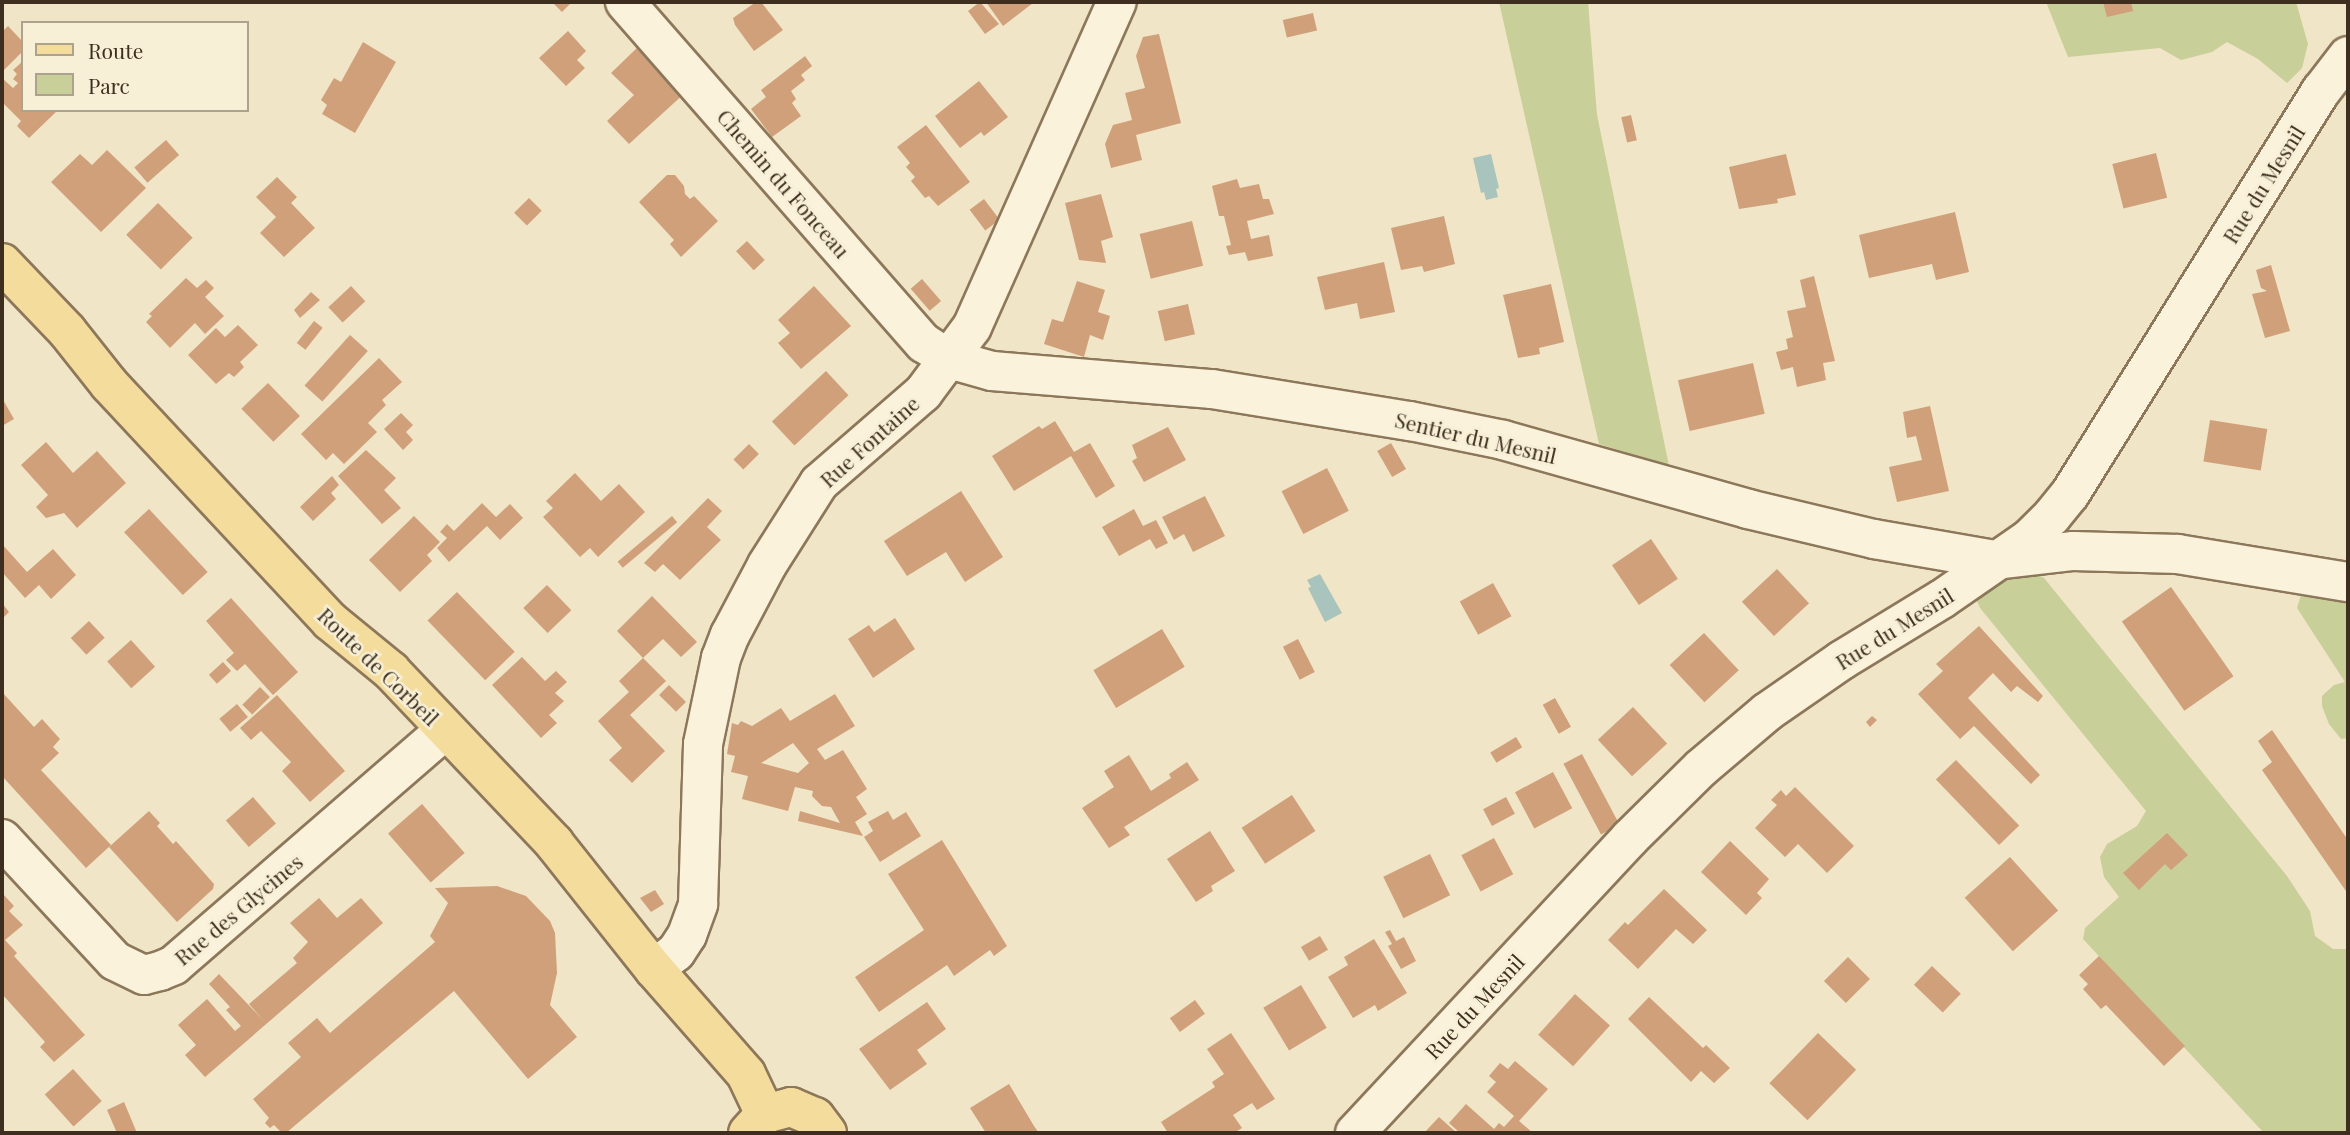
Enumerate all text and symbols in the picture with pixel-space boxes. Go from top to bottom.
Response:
legend [21,21,248,112]
text: Route [88,36,143,64]
text: Parc [88,71,130,99]
street label: Chemin du Fonceau [713,104,855,262]
street label: Rue du Mesnil [2217,121,2309,247]
street label: Rue Fontaine [814,390,924,492]
street label: Sentier du Mesnil [1393,406,1559,468]
street label: Rue du Mesnil [1831,582,1957,674]
street label: Route de Corbeil [313,602,445,730]
street label: Rue des Glycines [169,848,307,970]
street label: Rue du Mesnil [1419,948,1529,1064]

